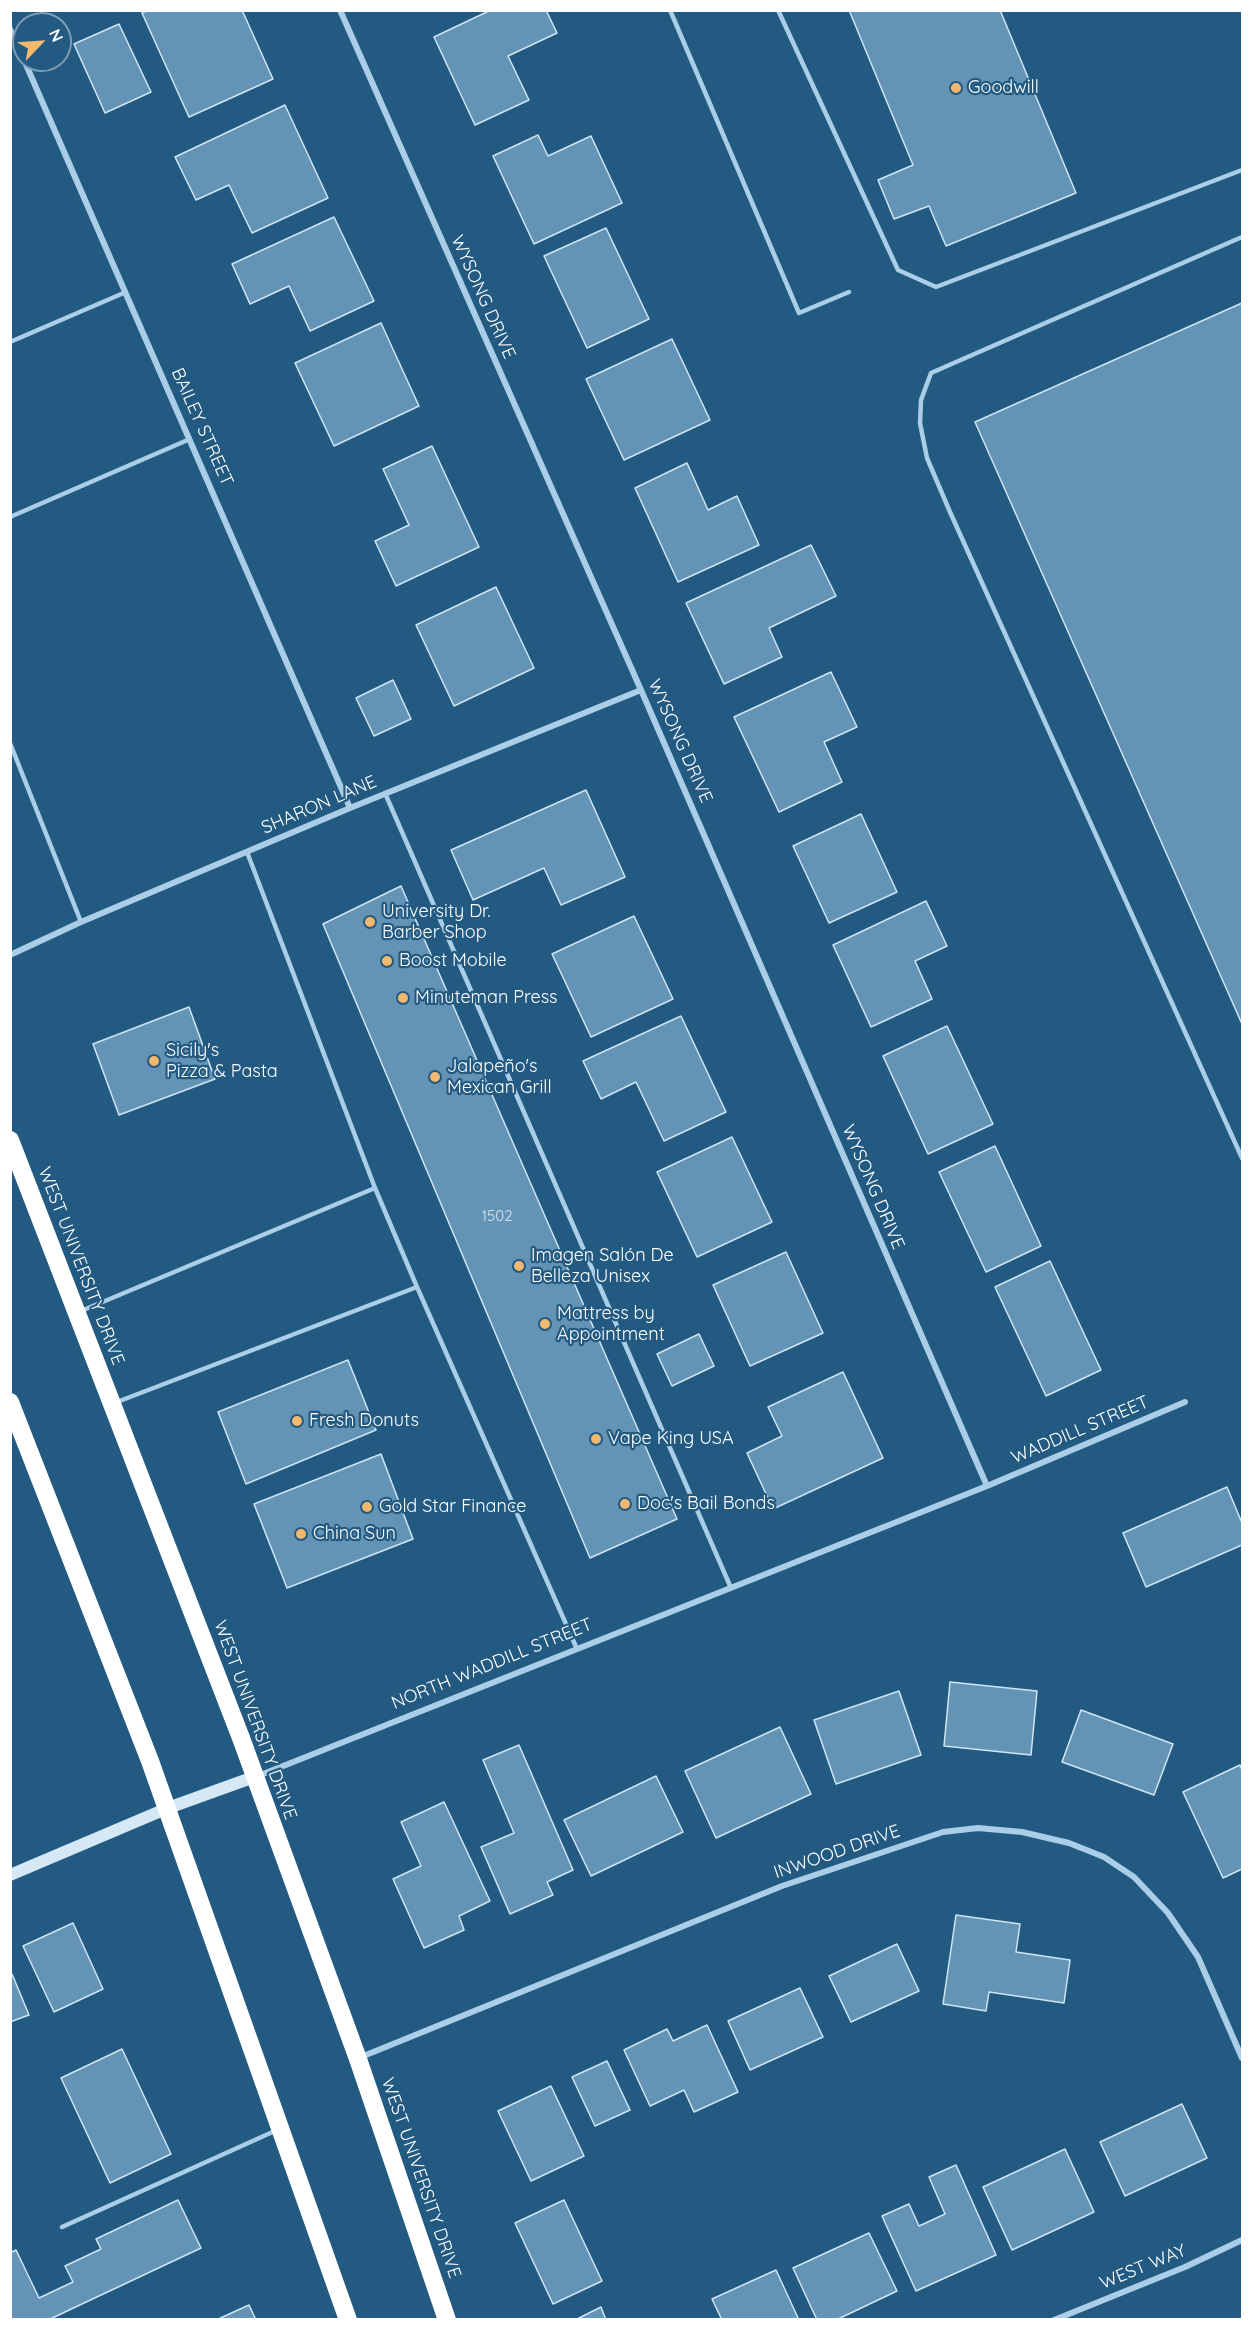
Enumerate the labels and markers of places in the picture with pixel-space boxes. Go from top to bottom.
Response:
place label: Goodwill [968,77,1039,99]
marker: Goodwill [949,81,963,95]
place label: University Dr. Barber Shop [382,901,490,944]
marker: University Dr. Barber Shop [363,915,377,929]
place label: Boost Mobile [399,950,507,972]
marker: Boost Mobile [380,954,394,968]
place label: Minuteman Press [415,987,558,1009]
marker: Minuteman Press [396,991,410,1005]
place label: Sicily's Pizza & Pasta [166,1040,278,1082]
marker: Sicily's Pizza & Pasta [147,1054,161,1068]
place label: Jalapeño's Mexican Grill [447,1056,552,1098]
marker: Jalapeño's Mexican Grill [428,1070,442,1084]
place label: Imagen Salón De Belleza Unisex [531,1245,674,1288]
marker: Imagen Salón De Belleza Unisex [512,1259,526,1273]
place label: Mattress by Appointment [557,1303,665,1346]
marker: Mattress by Appointment [538,1317,552,1331]
place label: Fresh Donuts [309,1410,419,1432]
marker: Fresh Donuts [290,1414,304,1428]
place label: Vape King USA [608,1428,734,1450]
marker: Vape King USA [589,1432,603,1446]
place label: Doc's Bail Bonds [637,1493,775,1515]
place label: Gold Star Finance [379,1496,526,1518]
marker: Doc's Bail Bonds [618,1497,632,1511]
marker: Gold Star Finance [360,1500,374,1514]
place label: China Sun [313,1523,396,1545]
marker: China Sun [294,1527,308,1541]

